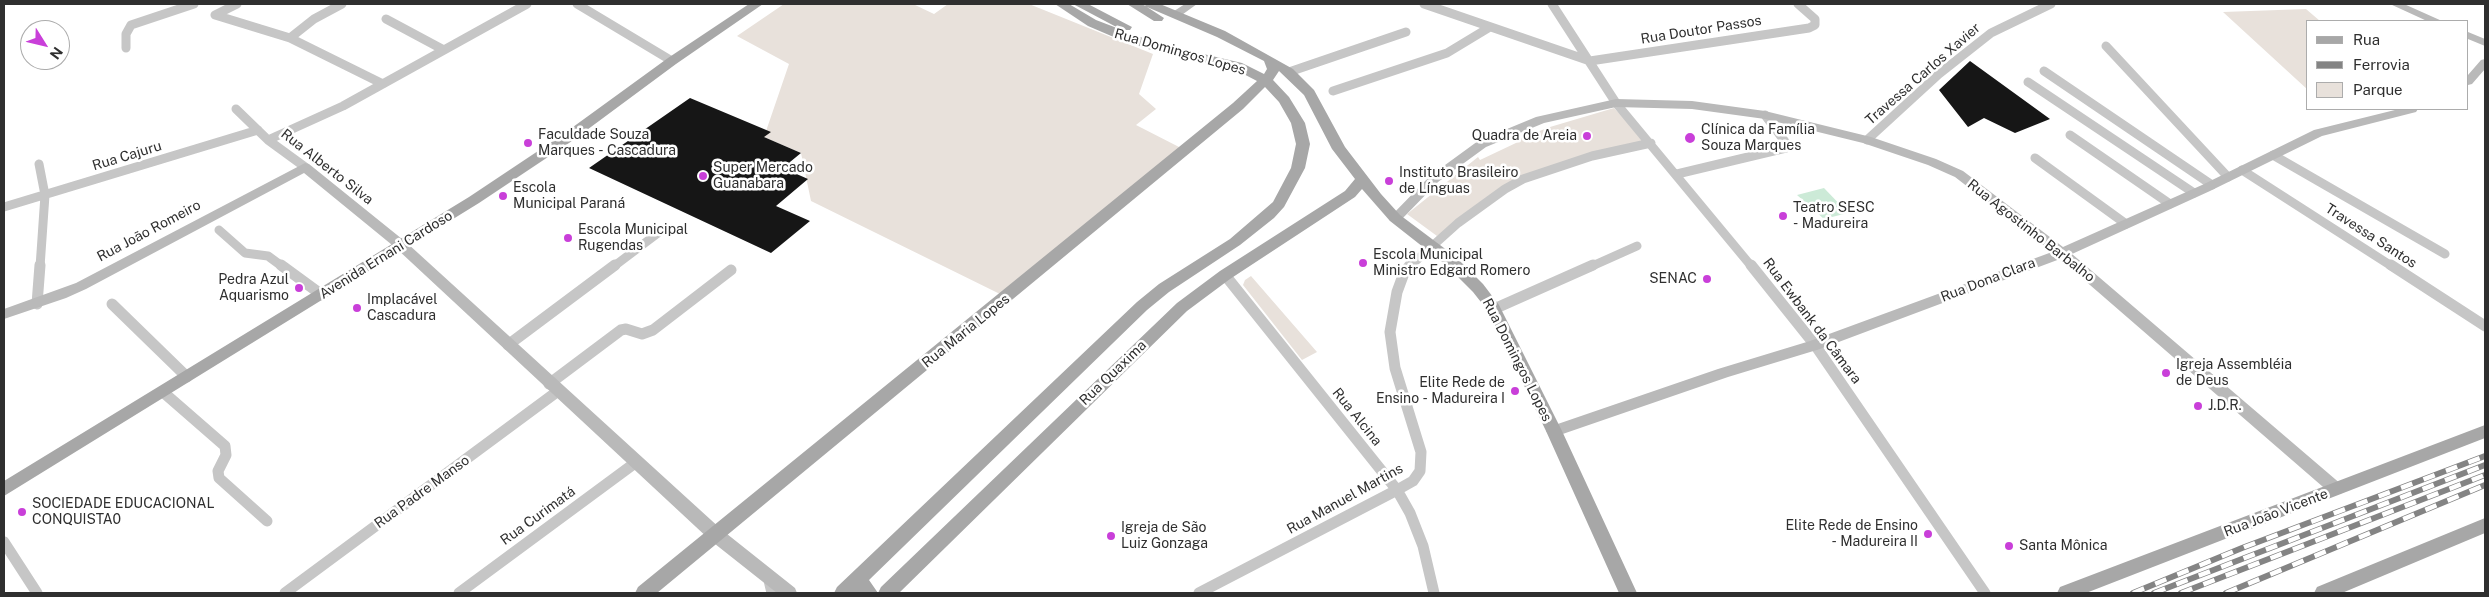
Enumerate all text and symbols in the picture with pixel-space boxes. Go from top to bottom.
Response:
street label: Rua Doutor Passos [1639,12,1763,48]
north arrow [20,20,70,70]
street label: Travessa Carlos Xavier [1862,20,1984,128]
legend [2306,20,2469,110]
street label: Rua Domingos Lopes [1112,25,1248,79]
text: Rua [2353,31,2380,48]
text: N [47,44,66,62]
text: Ferrovia [2353,56,2410,73]
text: Parque [2353,81,2403,98]
place label: Clínica da Família Souza Marques [1701,122,1815,154]
street label: Rua Alberto Silva [278,126,376,208]
place label: Faculdade Souza Marques - Cascadura [538,127,676,160]
place label: Quadra de Areia [1472,128,1577,144]
marker: Quadra de Areia [1581,130,1593,142]
marker: Clínica da Família Souza Marques [1683,131,1697,145]
marker: Faculdade Souza Marques - Cascadura [522,137,534,149]
street label: Rua Cajuru [90,138,164,174]
place label: Super Mercado Guanabara [713,160,813,192]
place label: Instituto Brasileiro de Línguas [1399,165,1518,198]
marker: Super Mercado Guanabara [697,170,709,182]
marker: Instituto Brasileiro de Línguas [1383,175,1395,187]
street label: Rua Agostinho Barbalho [1964,176,2098,286]
place label: Escola Municipal Paraná [513,180,625,212]
marker: Escola Municipal Paraná [497,190,509,202]
street label: Rua João Romeiro [94,197,204,265]
place label: Teatro SESC - Madureira [1793,200,1875,232]
street label: Travessa Santos [2322,200,2420,272]
street label: Avenida Ernani Cardoso [316,207,456,303]
marker: Teatro SESC - Madureira [1777,210,1789,222]
place label: Escola Municipal Rugendas [578,222,688,254]
marker: Escola Municipal Rugendas [562,232,574,244]
place label: Escola Municipal Ministro Edgard Romero [1373,247,1530,280]
street label: Rua Dona Clara [1938,254,2038,306]
street label: Rua Ewbank da Câmara [1759,255,1865,387]
marker: Escola Municipal Ministro Edgard Romero [1357,257,1369,269]
place label: SENAC [1649,271,1697,287]
place label: Pedra Azul Aquarismo [218,272,289,304]
marker: SENAC [1701,273,1713,285]
marker: Pedra Azul Aquarismo [293,282,305,294]
street label: Rua Maria Lopes [919,291,1013,371]
place label: Implacável Cascadura [367,292,437,324]
street label: Rua Domingos Lopes [1479,296,1555,424]
marker: Implacável Cascadura [351,302,363,314]
street label: Rua Quaxima [1076,337,1150,409]
place label: Igreja Assembléia de Deus [2176,357,2292,390]
marker: Igreja Assembléia de Deus [2160,367,2172,379]
place label: Elite Rede de Ensino - Madureira I [1376,375,1505,408]
street label: Rua Alcina [1329,385,1385,449]
marker: Elite Rede de Ensino - Madureira I [1509,385,1521,397]
place label: J.D.R. [2208,398,2242,414]
marker: J.D.R. [2192,400,2204,412]
street label: Rua Padre Manso [371,452,473,532]
street label: Rua Manuel Martins [1284,460,1406,538]
street label: Rua Curimatá [497,483,579,549]
street label: Rua João Vicente [2222,485,2330,541]
place label: SOCIEDADE EDUCACIONAL CONQUISTA0 [32,496,215,528]
marker: SOCIEDADE EDUCACIONAL CONQUISTA0 [16,506,28,518]
place label: Elite Rede de Ensino - Madureira II [1786,518,1918,550]
place label: Igreja de São Luiz Gonzaga [1121,520,1208,552]
marker: Elite Rede de Ensino - Madureira II [1922,528,1934,540]
marker: Igreja de São Luiz Gonzaga [1105,530,1117,542]
place label: Santa Mônica [2019,538,2107,554]
marker: Santa Mônica [2003,540,2015,552]

